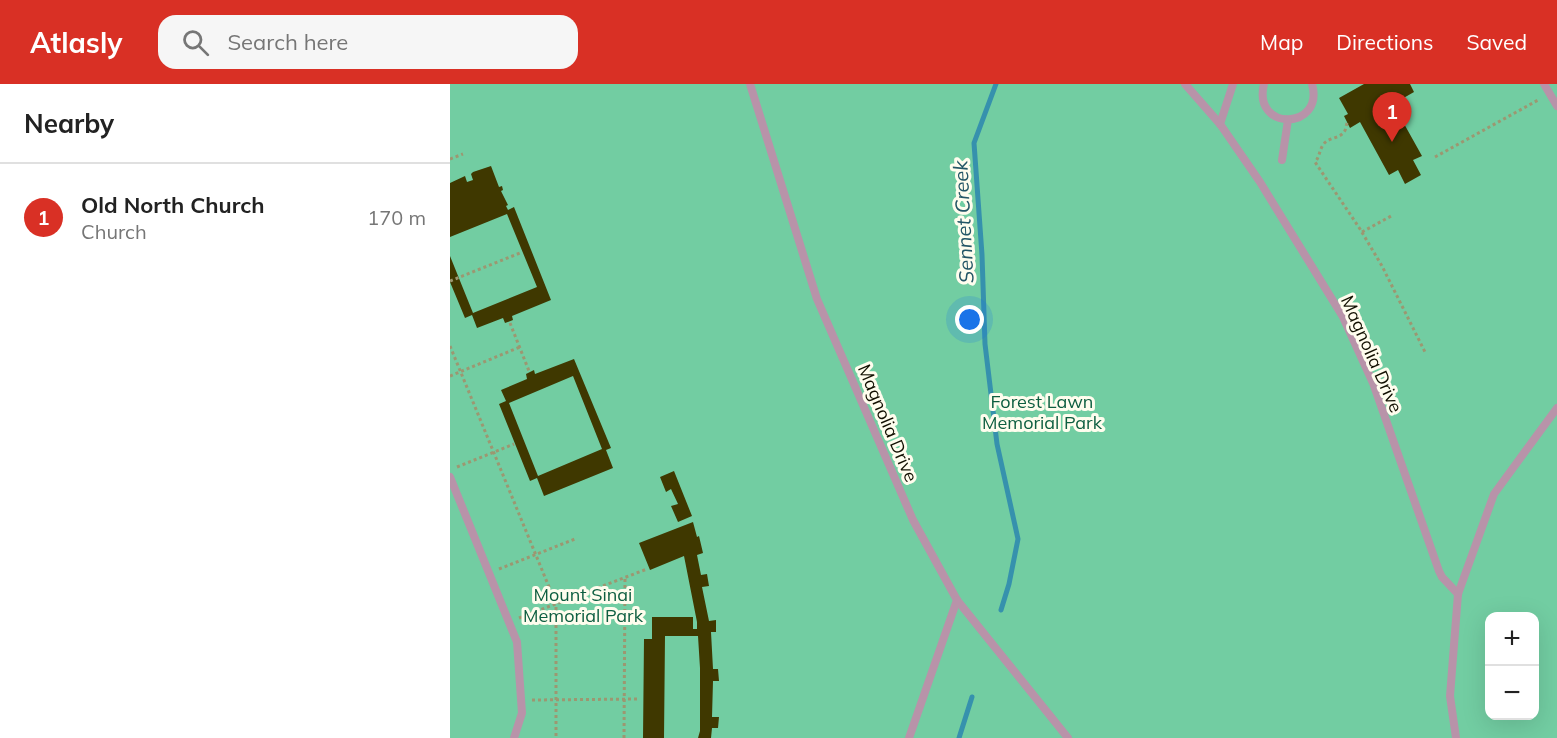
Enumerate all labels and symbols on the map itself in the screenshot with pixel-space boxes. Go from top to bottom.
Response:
pin: 1 [1372,92,1412,142]
water label: Sennet Creek [947,159,979,284]
street label: Magnolia Drive [1336,292,1408,416]
your location [955,305,984,334]
street label: Magnolia Drive [853,361,923,485]
park label: Forest Lawn Memorial Park [982,390,1103,434]
park label: Mount Sinai Memorial Park [523,583,644,627]

